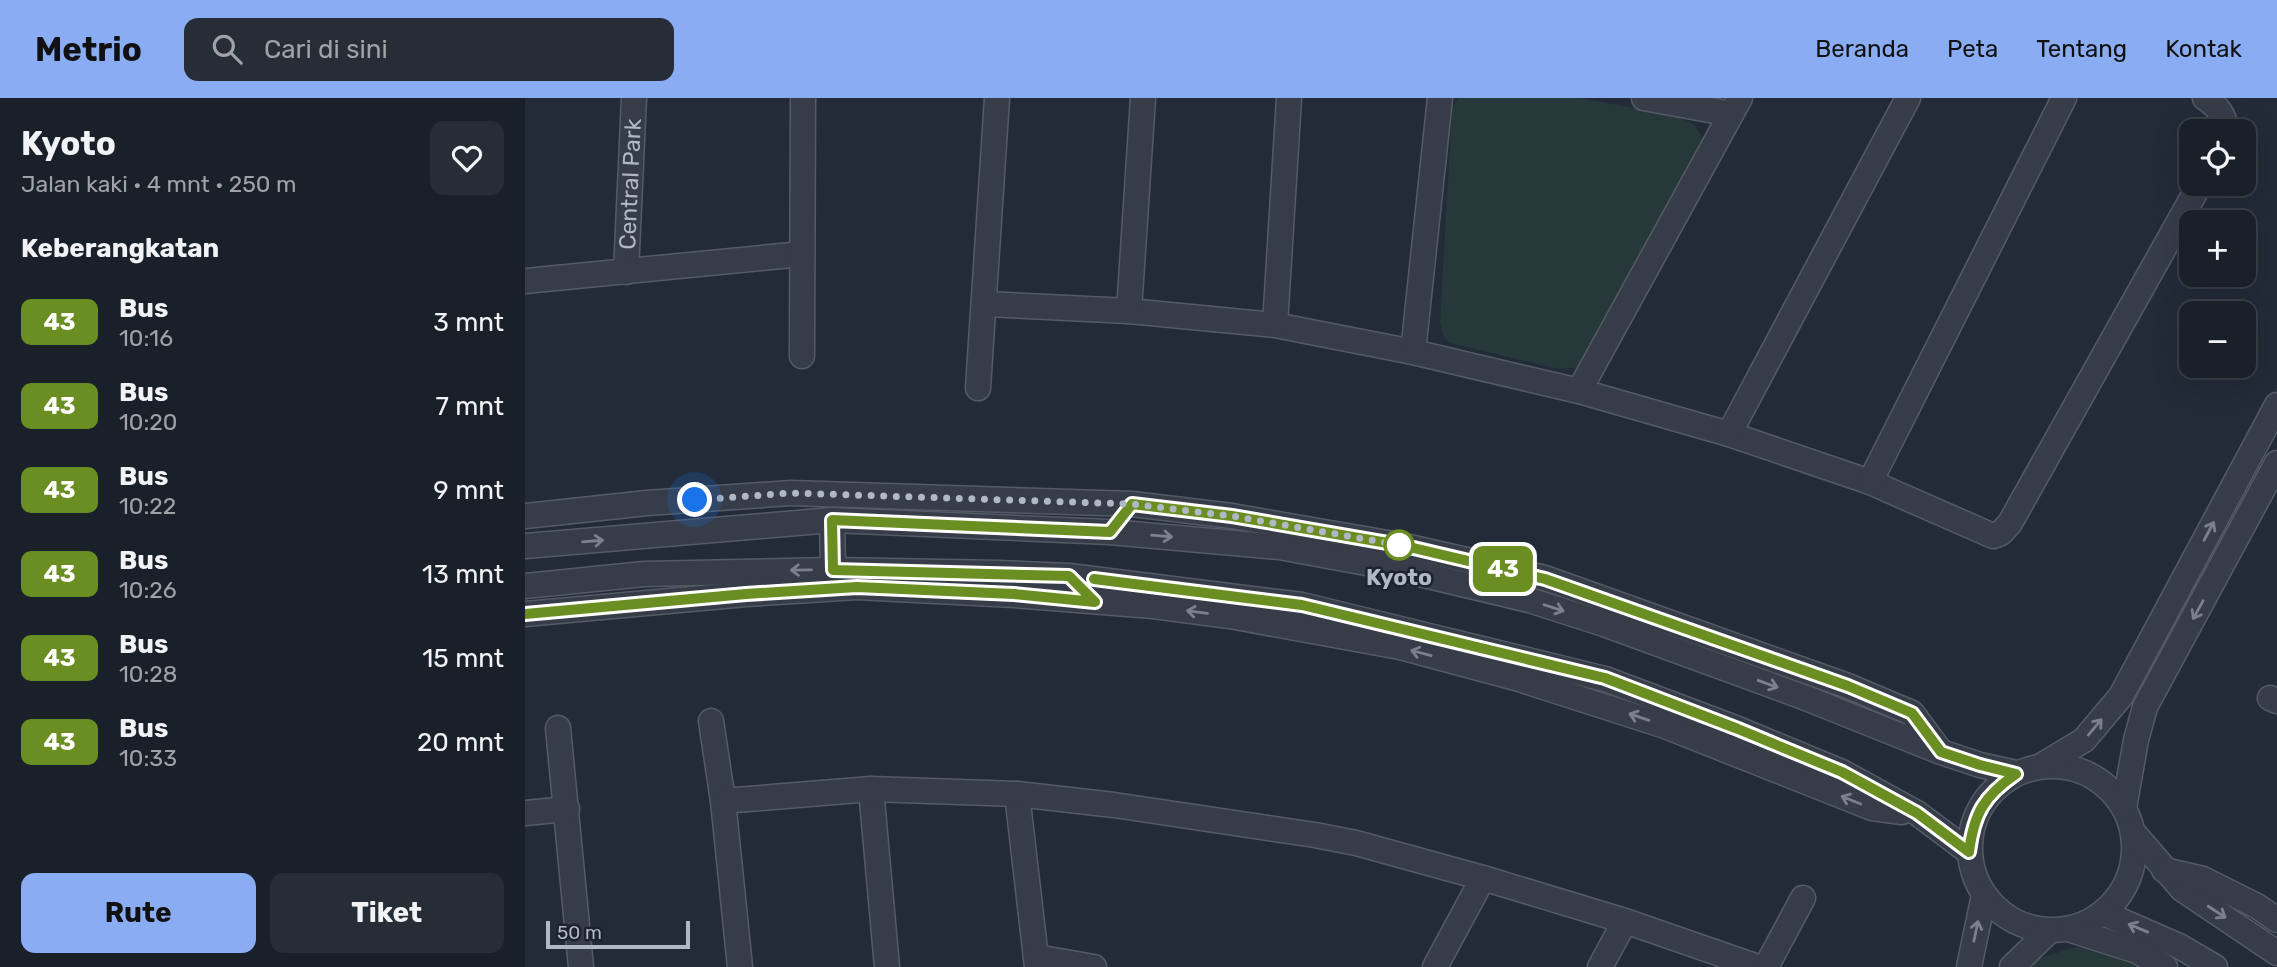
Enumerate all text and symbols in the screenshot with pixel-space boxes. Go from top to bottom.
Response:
search box [184,18,674,81]
text: Metrio [35,30,142,69]
icon: search [208,30,246,68]
text: Cari di sini [264,34,388,65]
text: Beranda [1815,35,1909,63]
text: Peta [1947,35,1998,63]
text: Tentang [2036,35,2127,63]
text: Kontak [2165,35,2242,63]
street label: Central Park [613,118,647,250]
map controls [2179,119,2256,378]
button: locate [2179,119,2256,196]
button: heart [430,121,504,195]
text: Kyoto [21,124,116,163]
text: Jalan kaki · 4 mnt · 250 m [21,170,297,198]
button: + [2179,210,2256,287]
text: Keberangkatan [21,233,219,264]
text: Bus [119,293,168,324]
button: − [2179,301,2256,378]
text: 3 mnt [433,307,504,338]
text: 43 [43,308,76,336]
text: 10:16 [119,324,173,352]
text: Bus [119,377,168,408]
text: 7 mnt [435,391,504,422]
text: 43 [43,392,76,420]
text: 10:20 [119,408,177,436]
text: Bus [119,461,168,492]
text: 9 mnt [433,475,504,506]
text: 43 [43,476,76,504]
your location [677,482,712,517]
text: 10:22 [119,492,176,520]
one-way arrow [2203,521,2217,542]
one-way arrow [1150,530,1173,543]
marker: Kyoto [1384,530,1414,560]
one-way arrow [581,534,604,547]
text: Bus [119,545,168,576]
line badge: 43 [1471,546,1535,592]
text: 43 [1487,555,1519,583]
text: 13 mnt [422,559,504,590]
text: 43 [43,560,76,588]
place label: Kyoto [1366,563,1432,591]
one-way arrow [790,564,813,577]
text: 10:26 [119,576,177,604]
one-way arrow [2191,599,2205,619]
one-way arrow [1542,603,1564,615]
one-way arrow [1186,605,1209,618]
text: Bus [119,629,168,660]
text: 15 mnt [422,643,504,674]
text: 43 [43,644,76,672]
one-way arrow [1410,646,1433,659]
text: 10:28 [119,660,177,688]
one-way arrow [1757,679,1779,691]
one-way arrow [1628,710,1650,722]
text: Bus [119,713,168,744]
one-way arrow [2087,718,2103,736]
text: 20 mnt [417,727,504,758]
text: 43 [43,728,76,756]
text: 10:33 [119,744,177,772]
one-way arrow [1840,792,1862,805]
button: Rute [21,873,256,953]
button: Tiket [270,873,504,953]
one-way arrow [2207,905,2226,919]
scale bar [546,918,689,950]
one-way arrow [1970,920,1984,943]
text: 50 m [557,921,602,944]
one-way arrow [2127,921,2149,934]

